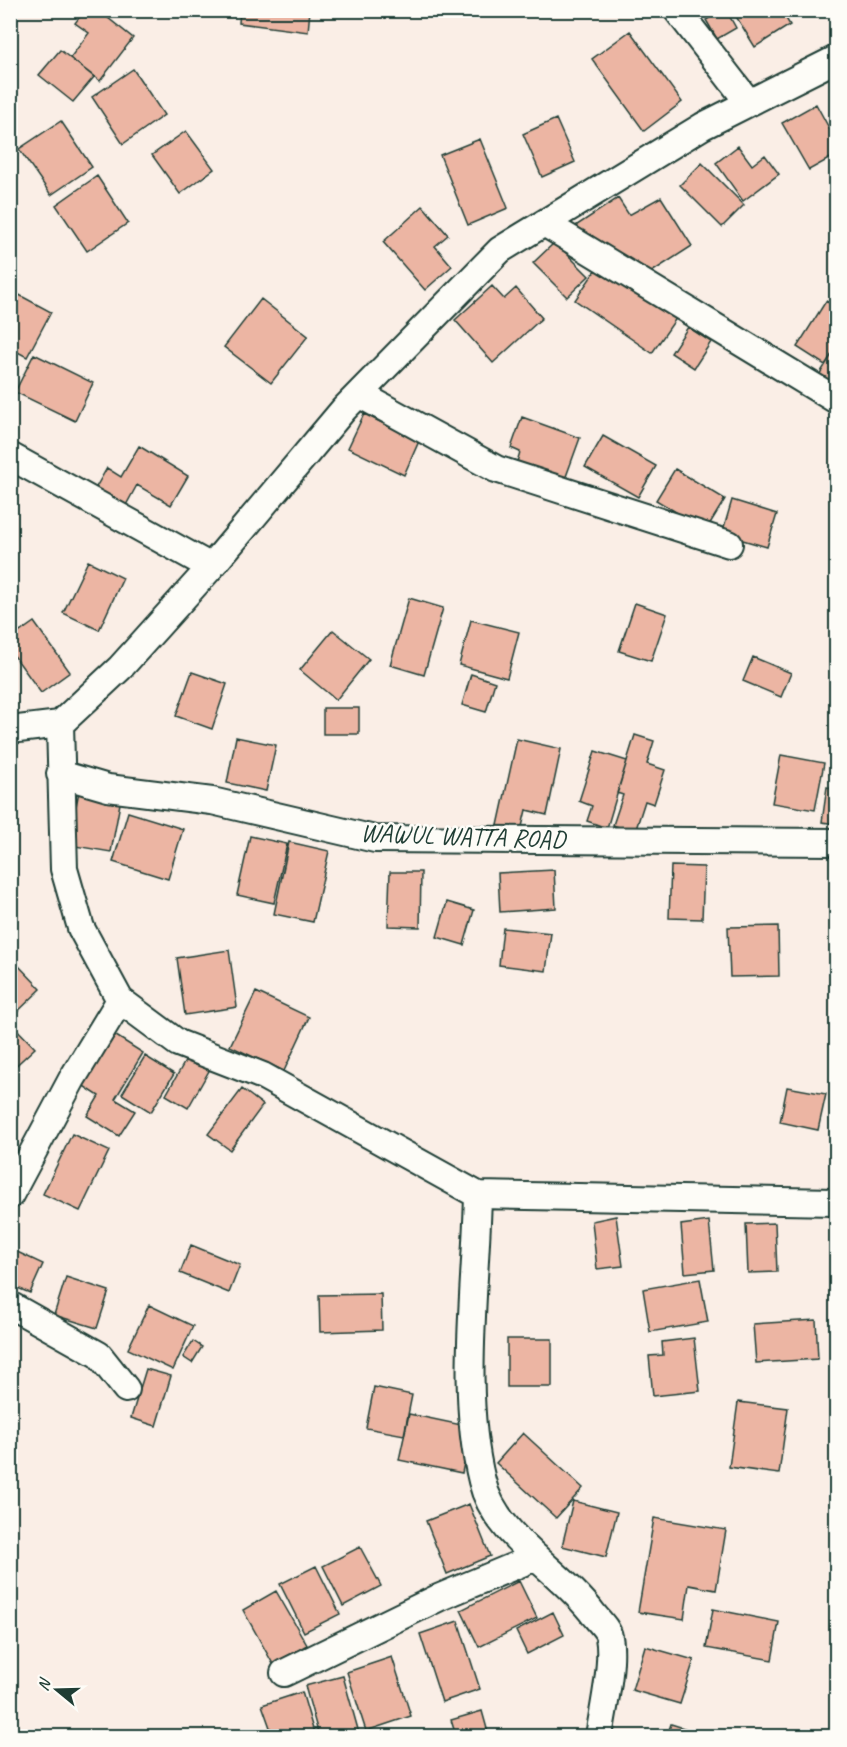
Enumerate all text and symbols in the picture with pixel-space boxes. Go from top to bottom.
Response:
street label: WAWUL WATTA ROAD [360,816,568,856]
north arrow [27,1660,87,1720]
text: N [33,1675,56,1693]

